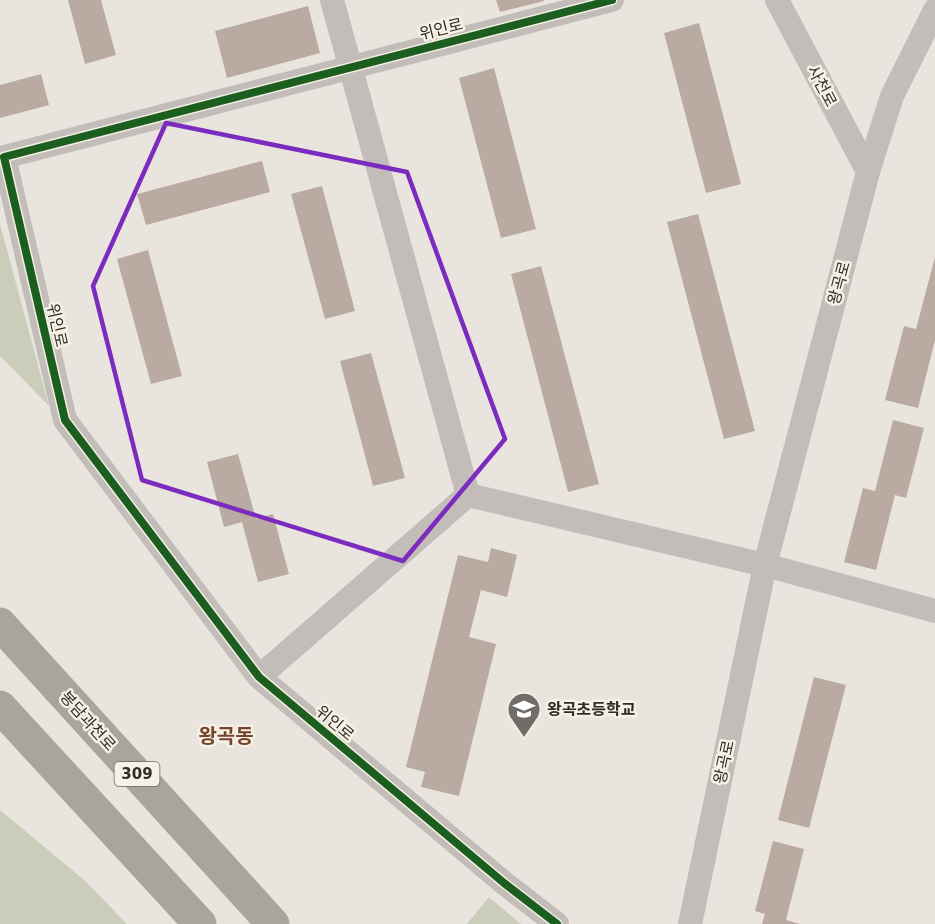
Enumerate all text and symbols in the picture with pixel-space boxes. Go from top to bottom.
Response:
street label: 위인로 [417,14,465,44]
street label: 사천로 [803,62,841,110]
street label: 왕곡로 [824,259,854,307]
street label: 위인로 [43,301,71,349]
street label: 봉담과천로 [56,687,120,755]
school or university icon: 왕곡초등학교 [506,691,542,738]
place label: 왕곡초등학교 [547,700,636,719]
street label: 위인로 [312,702,358,745]
district label: 왕곡동 [198,724,254,748]
street label: 왕곡로 [710,738,738,786]
road number: 309 [114,762,160,786]

